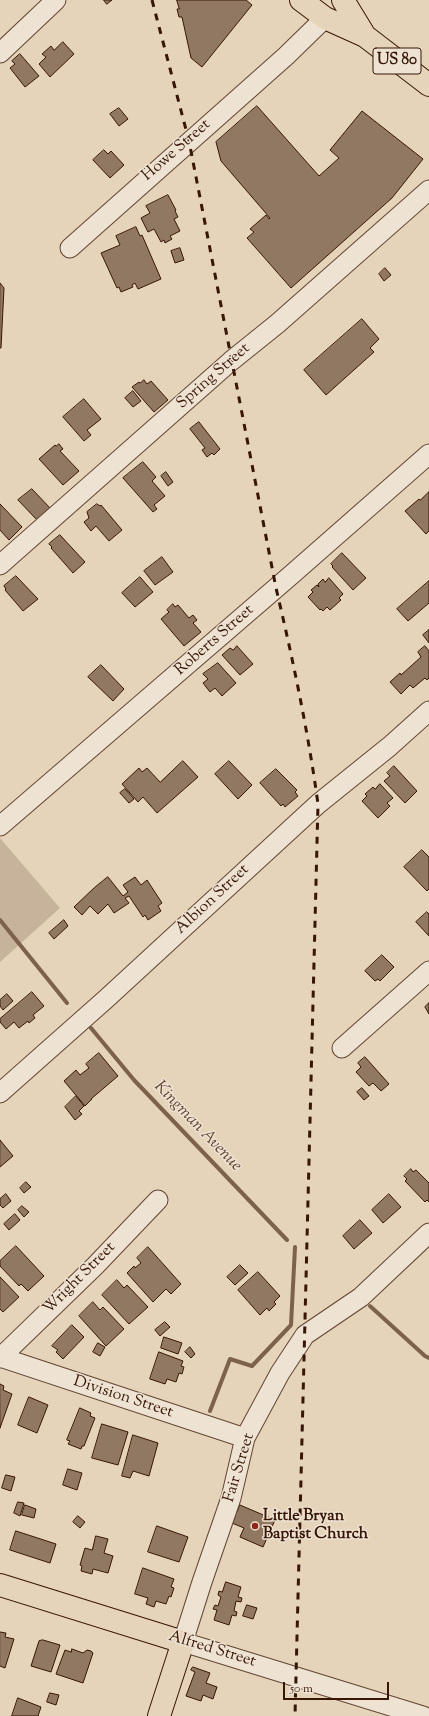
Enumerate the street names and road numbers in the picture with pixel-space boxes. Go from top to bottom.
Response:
road number: US 80 [373,48,421,74]
street label: Howe Street [139,116,215,186]
street label: Spring Street [173,340,255,414]
street label: Roberts Street [172,602,258,680]
street label: Albion Street [172,861,254,939]
street label: Wright Street [40,1239,120,1319]
street label: Division Street [71,1373,175,1423]
street label: Fair Street [220,1431,260,1505]
street label: Alfred Street [166,1628,258,1672]

